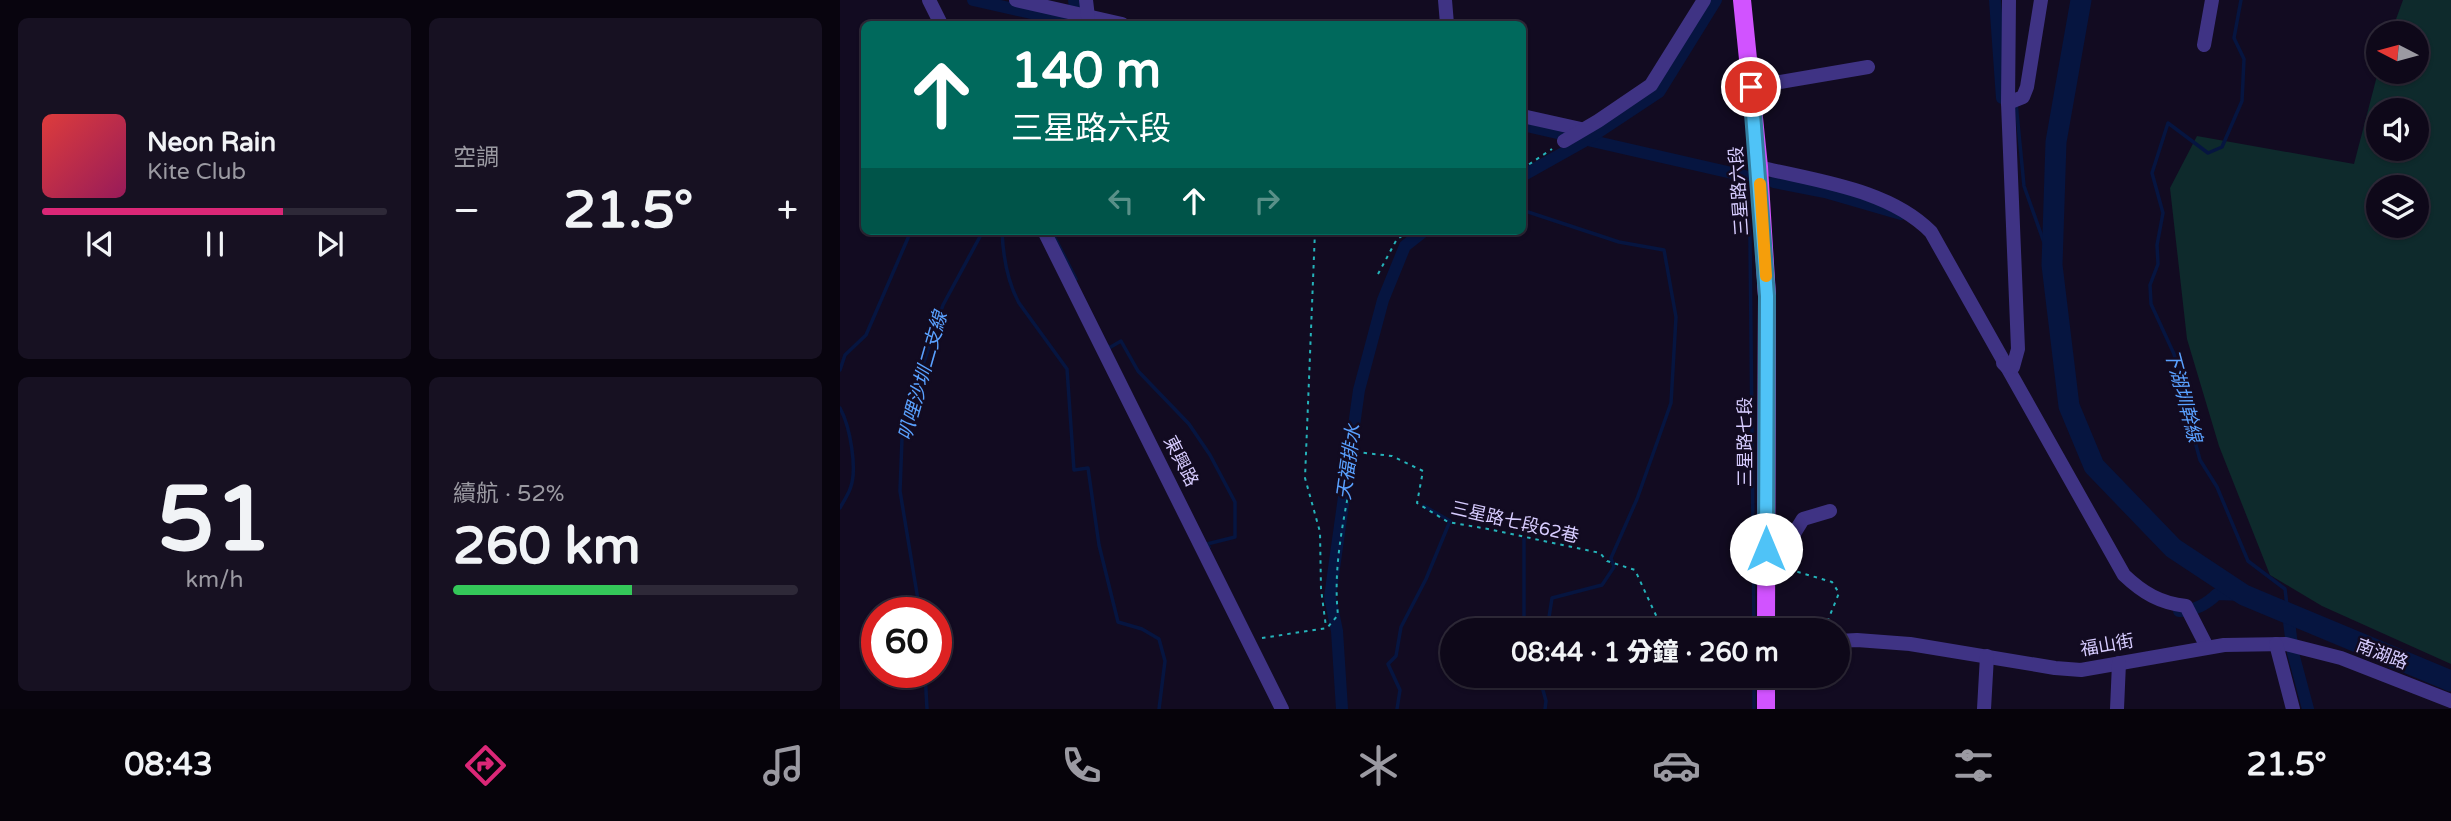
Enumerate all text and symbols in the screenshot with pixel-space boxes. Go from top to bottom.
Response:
north arrow [2366,21,2429,84]
map controls [2366,21,2429,238]
text: 140 m [1011,42,1161,101]
icon: ahead [896,49,987,140]
pin [1721,57,1781,117]
icon: arrive [1732,68,1770,106]
button: sound [2366,98,2429,161]
text: 三星路六段 [1011,110,1171,148]
text: Neon Rain [147,127,276,158]
text: 空調 [453,144,499,172]
street label: 三星路六段 [1725,145,1753,237]
text: Kite Club [147,158,246,186]
button: layers [2366,175,2429,238]
text: 21.5° [563,179,693,242]
icon: left [1102,182,1140,220]
icon: ahead [1175,182,1213,220]
icon: right [1248,182,1286,220]
text: − [453,188,480,234]
text: + [777,188,798,234]
icon: previous [81,225,119,263]
icon: pause [196,225,234,263]
icon: next [311,225,349,263]
water label: 叭哩沙圳二支線 [894,307,952,443]
water label: 下湖圳幹線 [2160,347,2206,447]
street label: 三星路七段 [1734,397,1756,487]
water label: 天福排水 [1333,422,1365,501]
street label: 東興路 [1159,432,1203,490]
text: 51 [157,465,272,575]
text: 續航 · 52% [453,480,565,508]
street label: 三星路七段62巷 [1449,497,1581,547]
position arrow [1729,512,1803,586]
text: 260 km [453,515,641,578]
text: km/h [186,566,243,594]
speed limit sign: 60 [861,597,952,688]
street label: 福山街 [2079,629,2135,661]
street label: 南湖路 [2353,634,2411,674]
text: 08:44 · 1 分鐘 · 260 m [1511,637,1779,668]
icon: directions [461,741,510,790]
icon: music [759,741,808,790]
icon: phone [1057,741,1106,790]
icon: climate [1354,741,1403,790]
icon: car [1652,741,1701,790]
icon: filters [1949,741,1998,790]
text: 08:43 [124,746,213,784]
text: 21.5° [2247,746,2327,784]

